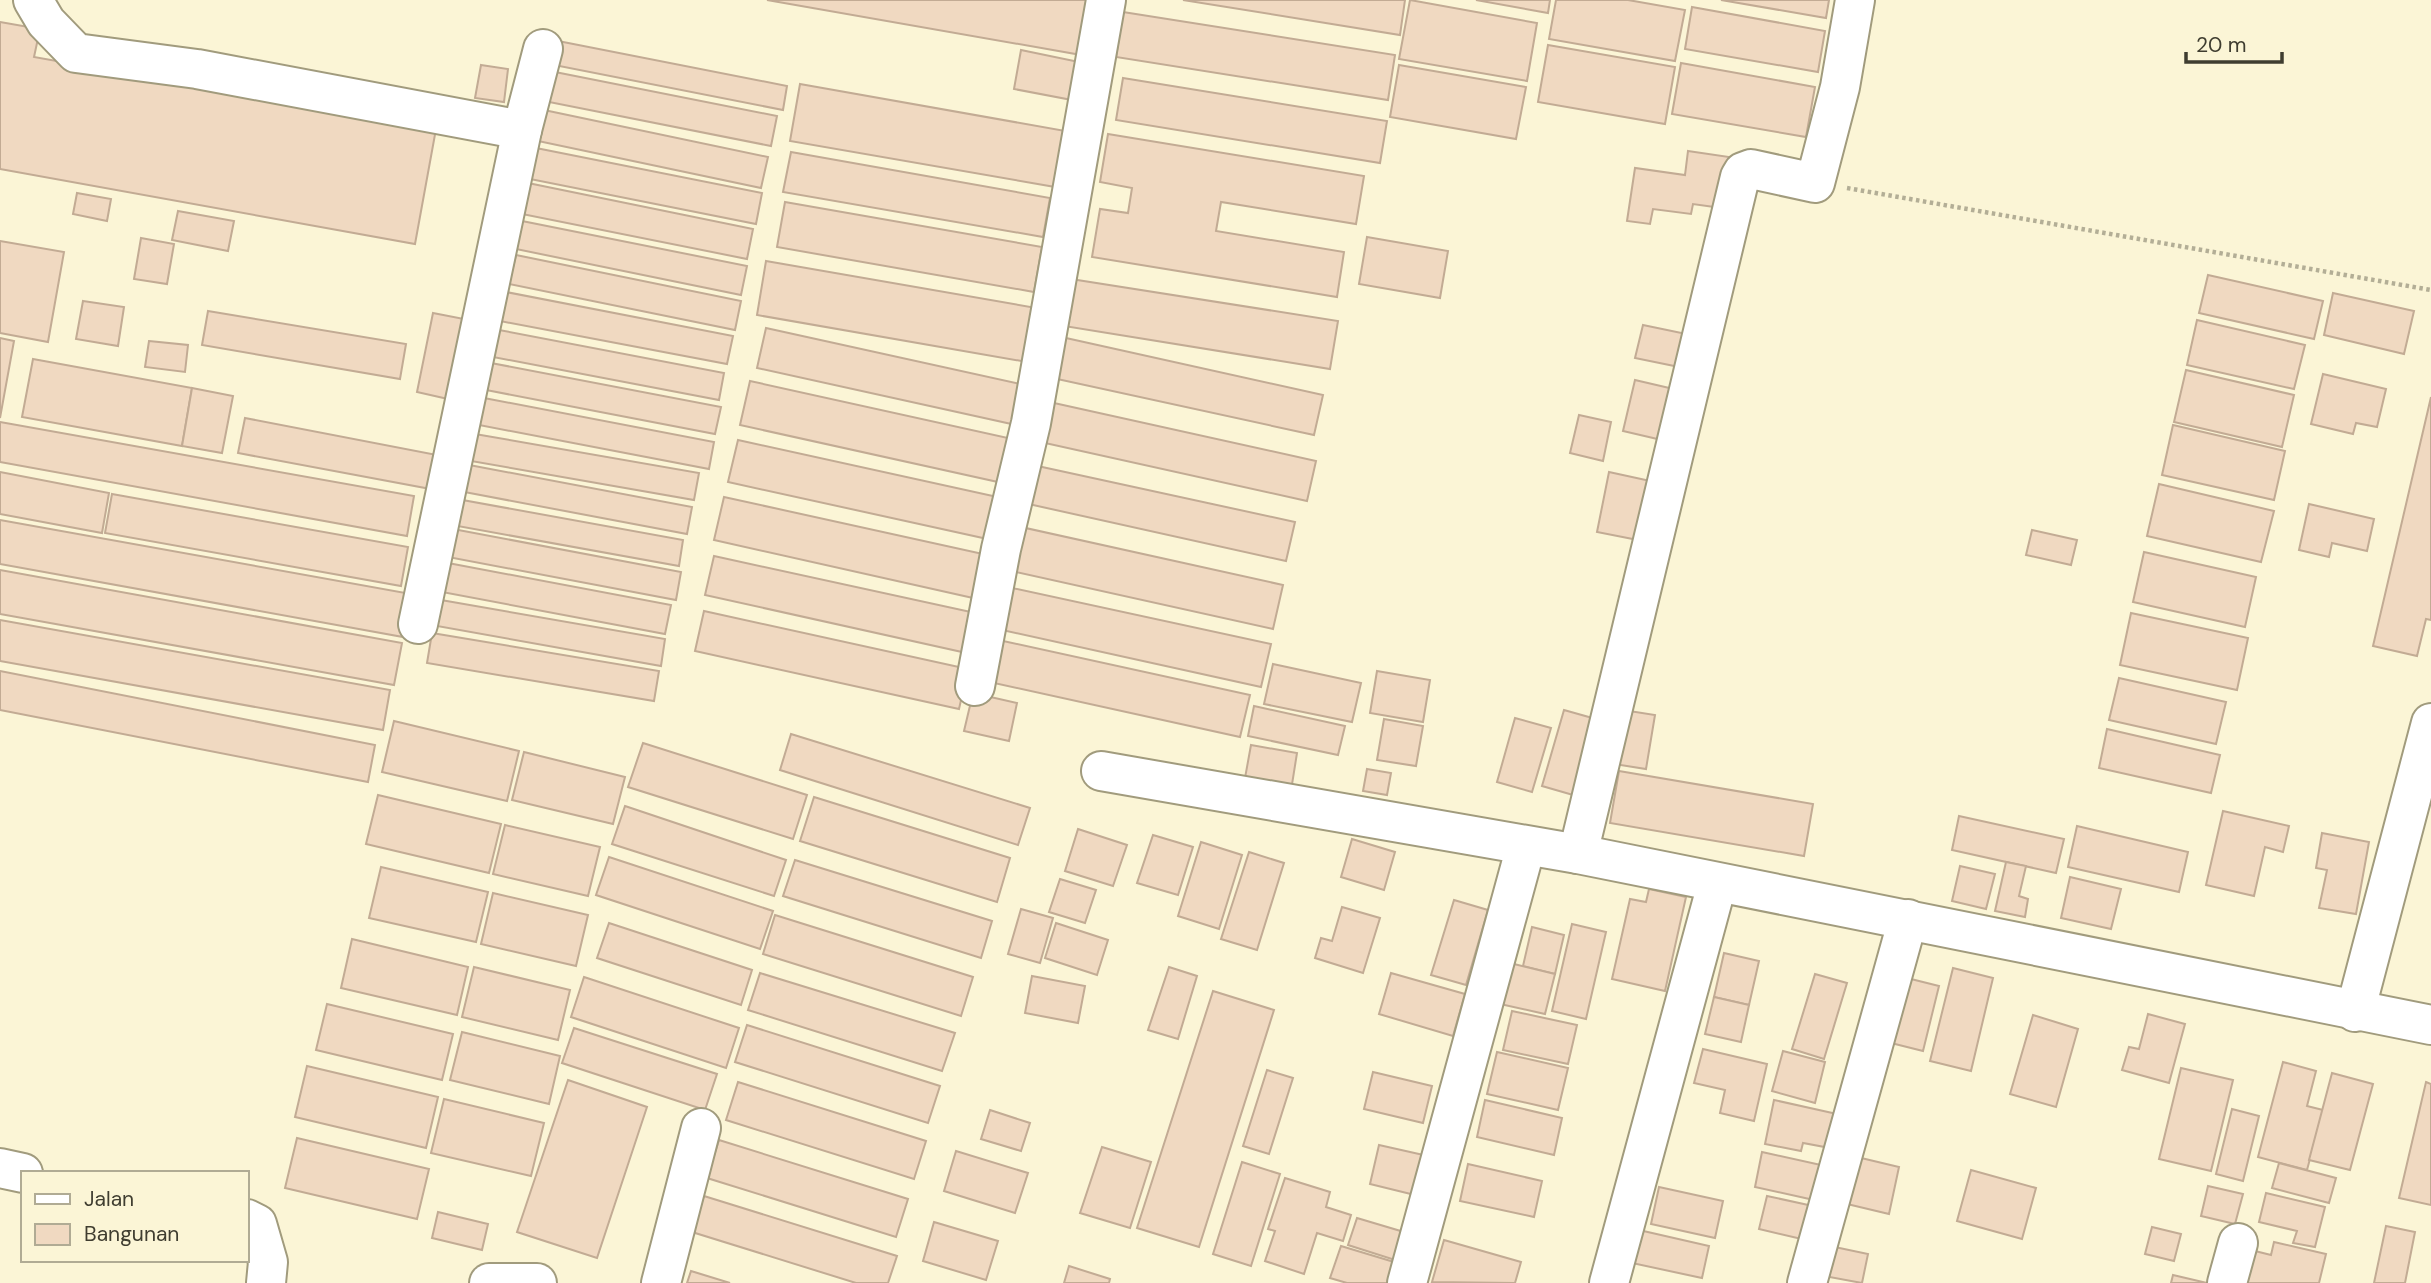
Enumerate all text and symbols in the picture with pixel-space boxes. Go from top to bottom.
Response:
scale bar [2186,21,2282,65]
text: 20 m [2196,31,2247,59]
legend [21,1171,248,1262]
text: Jalan [84,1185,134,1213]
text: Bangunan [84,1220,179,1248]

